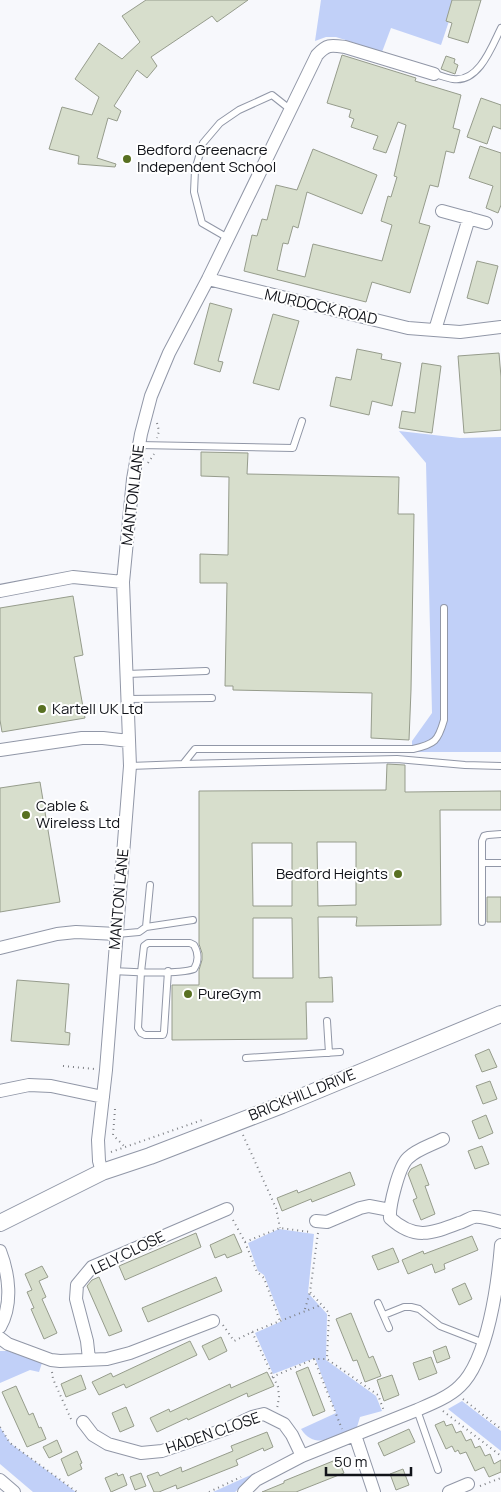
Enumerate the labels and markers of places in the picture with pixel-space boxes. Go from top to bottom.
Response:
place label: Bedford Greenacre Independent School [137,139,276,177]
marker: Bedford Greenacre Independent School [121,153,133,165]
place label: Kartell UK Ltd [52,698,143,719]
marker: Kartell UK Ltd [36,703,48,715]
place label: Cable & Wireless Ltd [36,795,120,833]
marker: Cable & Wireless Ltd [20,809,32,821]
place label: Bedford Heights [276,863,388,884]
marker: Bedford Heights [392,868,404,880]
place label: PureGym [198,983,261,1004]
marker: PureGym [182,988,194,1000]

